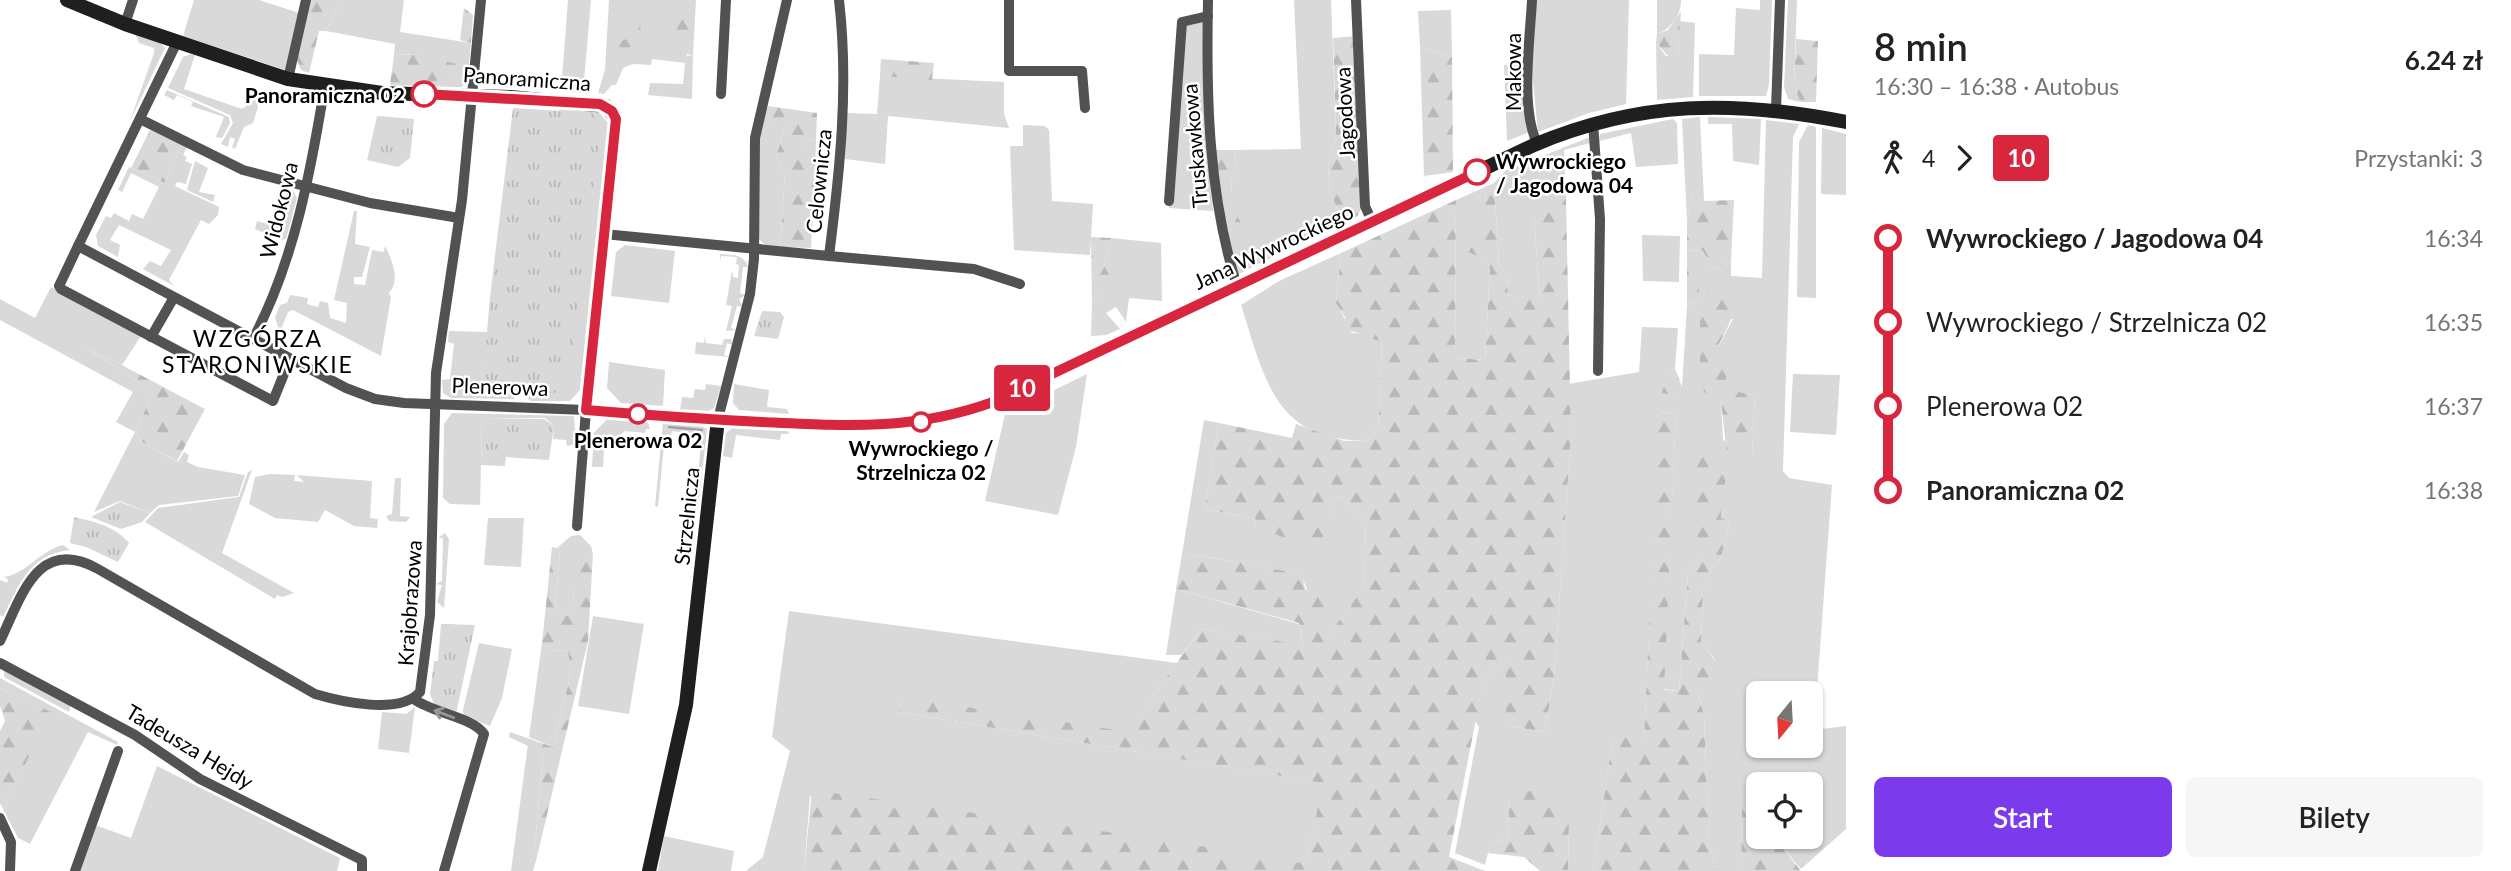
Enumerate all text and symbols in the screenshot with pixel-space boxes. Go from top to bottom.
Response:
text: 8 min [1874,23,1968,69]
street label: Makowa [1500,33,1525,111]
text: 6.24 zł [2405,44,2483,76]
street label: Panoramiczna [462,61,592,95]
street label: Jagodowa [1329,66,1359,160]
text: 16:30 – 16:38 · Autobus [1874,72,2119,100]
marker: Panoramiczna 02 [411,81,437,107]
place label: Panoramiczna 02 [245,82,405,107]
street label: Truskawkowa [1176,83,1212,209]
street label: Celownicza [800,128,836,234]
icon: walk [1874,139,1912,177]
icon: forward [1945,139,1983,177]
text: 10 [2007,143,2035,172]
text: 4 [1922,144,1935,172]
text: Przystanki: 3 [2354,144,2483,172]
place label: Wywrockiego / Jagodowa 04 [1496,148,1633,197]
street label: Widokowa [254,159,302,261]
marker: Wywrockiego / Jagodowa 04 [1464,159,1490,185]
street label: Jana Wywrockiego [1189,198,1357,294]
text: Wywrockiego / Jagodowa 04 [1926,222,2263,254]
text: 16:34 [2424,224,2483,252]
text: Wywrockiego / Strzelnicza 02 [1926,306,2267,338]
text: 16:35 [2424,308,2483,336]
district label: WZGÓRZA STARONIWSKIE [162,324,354,378]
line badge: 10 [990,365,1054,411]
street label: Plenerowa [451,372,549,400]
text: 10 [1008,373,1036,402]
text: Plenerowa 02 [1926,390,2083,422]
text: 16:37 [2424,392,2483,420]
marker: Plenerowa 02 [628,404,648,424]
marker: Wywrockiego / Strzelnicza 02 [911,412,931,432]
place label: Plenerowa 02 [574,427,702,452]
place label: Wywrockiego / Strzelnicza 02 [849,435,994,484]
street label: Strzelnicza [668,466,704,566]
text: Panoramiczna 02 [1926,474,2124,506]
text: 16:38 [2424,476,2483,504]
street label: Krajobrazowa [392,539,426,667]
north arrow [1746,681,1824,758]
map controls [1746,681,1823,849]
street label: Tadeusza Hejdy [122,698,258,794]
one-way arrow [433,706,455,719]
button: locate [1746,772,1823,849]
button: Start [1874,777,2172,857]
button: Bilety [2186,777,2483,857]

